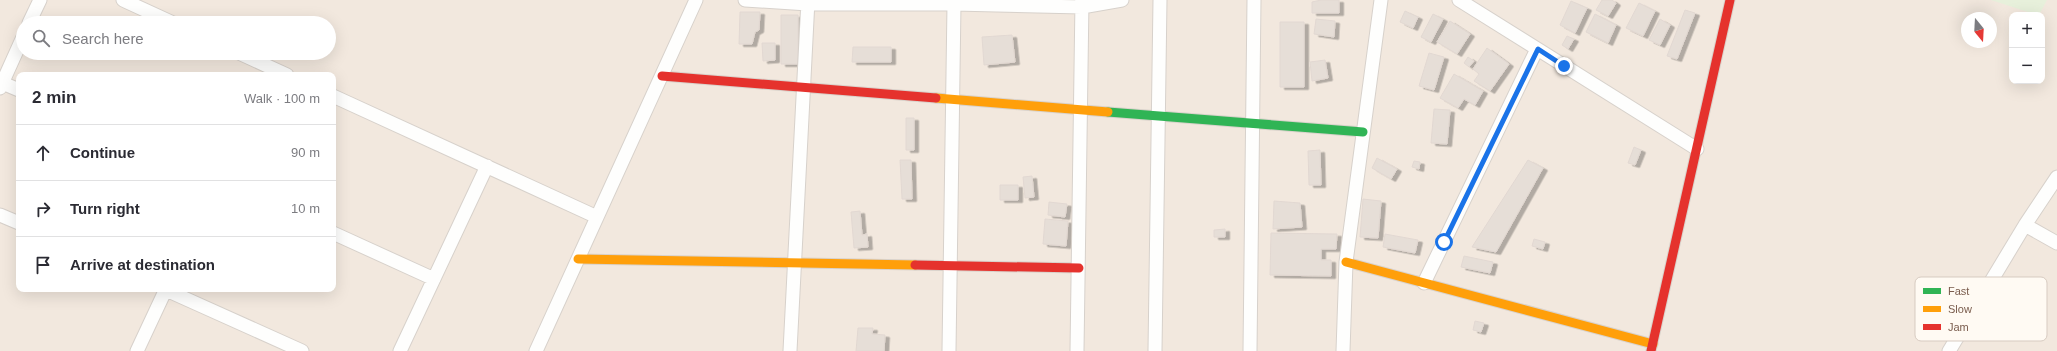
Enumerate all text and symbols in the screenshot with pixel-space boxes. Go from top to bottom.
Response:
north arrow [1961,12,1997,48]
map controls [2009,12,2045,84]
button: + [2009,12,2045,48]
search box [16,16,336,60]
icon: search [30,27,52,49]
text: Search here [62,30,144,47]
button: − [2009,48,2045,84]
route end [1555,57,1573,75]
text: 2 min [32,88,76,107]
text: Walk · 100 m [244,91,320,106]
icon: ahead [32,142,54,164]
text: Continue [70,144,135,161]
text: 90 m [291,145,320,160]
icon: right [32,198,54,220]
text: Turn right [70,200,140,217]
text: 10 m [291,201,320,216]
route start [1435,233,1453,251]
icon: arrive [32,254,54,276]
text: Arrive at destination [70,256,215,273]
legend [1915,277,2047,341]
text: Fast [1948,285,1969,297]
text: Slow [1948,303,1972,315]
text: Jam [1948,321,1969,333]

